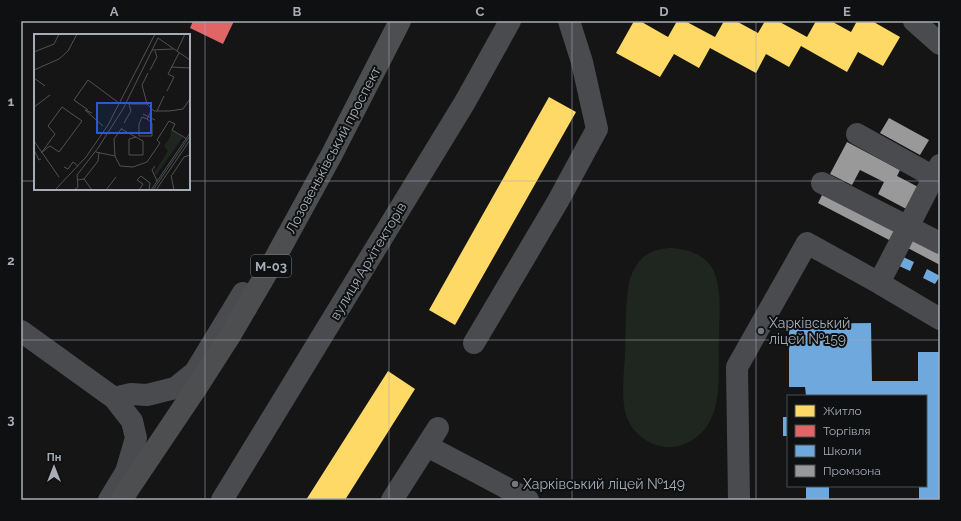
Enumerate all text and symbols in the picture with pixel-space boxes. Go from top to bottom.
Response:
text: A [110,4,119,19]
text: B [293,4,302,19]
text: C [476,4,485,19]
text: D [659,4,669,19]
text: E [843,4,851,19]
inset map [34,34,190,190]
street label: Лозовеньківський проспект [282,64,384,236]
text: 1 [8,94,15,109]
street label: вулиця Архітекторів [327,199,409,323]
text: 2 [7,253,15,268]
road number: М-03 [251,255,291,277]
place label: Харківський ліцей №159 [769,315,850,347]
marker: Харківський ліцей №159 [756,326,766,336]
legend [787,395,927,487]
text: Житло [823,404,862,418]
text: 3 [7,412,15,427]
text: Торгівля [823,424,870,438]
text: Школи [823,444,861,458]
north arrow [34,447,74,487]
text: Пн [47,451,61,464]
text: Промзона [823,464,881,478]
place label: Харківський ліцей №149 [523,476,685,492]
marker: Харківський ліцей №149 [510,479,520,489]

